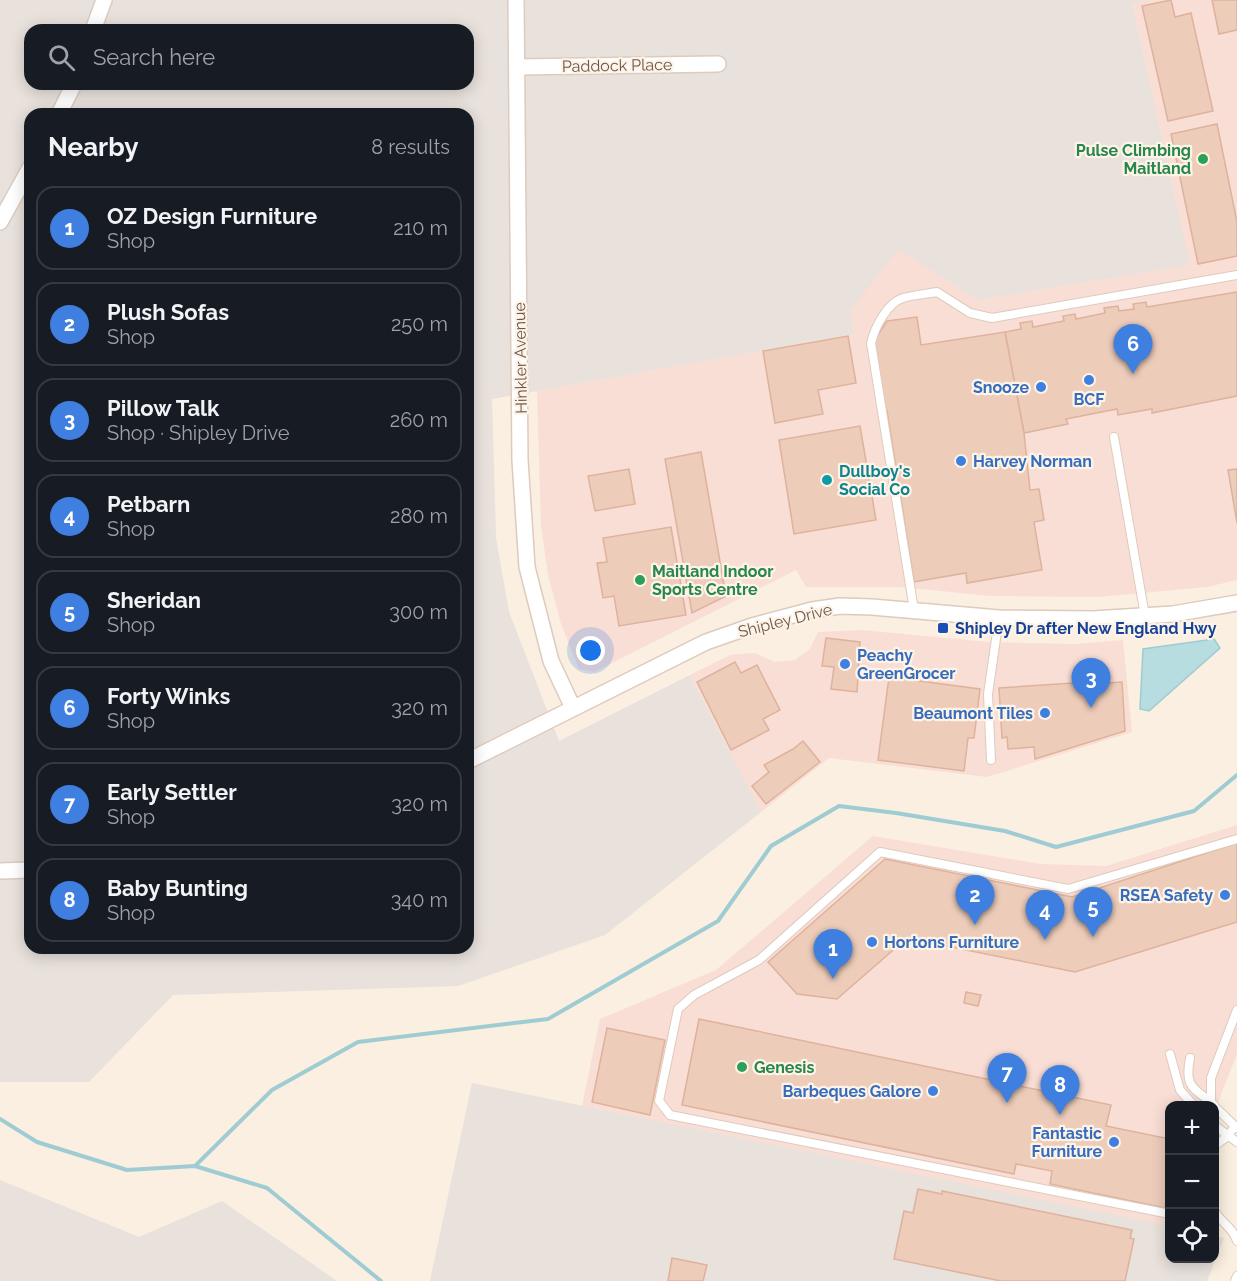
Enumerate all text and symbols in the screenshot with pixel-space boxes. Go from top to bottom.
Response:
search box [24,24,474,90]
icon: search [45,41,78,74]
text: Search here [93,44,215,70]
street label: Paddock Place [562,55,672,76]
text: Nearby [48,132,138,162]
text: 8 results [371,135,450,159]
place label: Pulse Climbing Maitland [1076,141,1191,178]
marker: Pulse Climbing Maitland [1196,152,1210,166]
text: OZ Design Furniture [107,203,317,229]
text: 1 [65,216,74,240]
text: 210 m [393,216,448,240]
text: Shop [107,229,155,253]
text: Plush Sofas [107,299,229,325]
street label: Hinkler Avenue [510,302,531,414]
text: 2 [64,312,75,336]
text: 250 m [391,312,448,336]
pin: 6 [1114,324,1152,374]
text: Shop [107,325,155,349]
marker: BCF [1082,373,1096,387]
place label: Snooze [973,378,1029,397]
marker: Snooze [1034,380,1048,394]
place label: BCF [1073,390,1105,409]
text: Pillow Talk [107,395,219,421]
text: 3 [64,408,75,432]
text: 260 m [390,408,448,432]
text: Shop · Shipley Drive [107,421,290,445]
place label: Harvey Norman [973,452,1092,471]
marker: Harvey Norman [954,454,968,468]
place label: Dullboy's Social Co [839,462,910,499]
marker: Dullboy's Social Co [820,473,834,487]
text: Petbarn [107,491,190,517]
text: 4 [64,504,75,528]
text: 280 m [390,504,448,528]
text: Shop [107,517,155,541]
place label: Maitland Indoor Sports Centre [652,562,773,599]
marker: Maitland Indoor Sports Centre [633,573,647,587]
text: Sheridan [107,587,201,613]
text: 5 [64,600,75,624]
text: 300 m [389,600,448,624]
street label: Shipley Drive [736,600,834,641]
text: Shop [107,613,155,637]
place label: Shipley Dr after New England Hwy [955,619,1217,638]
marker: Shipley Dr after New England Hwy [936,621,950,635]
your location [576,636,605,665]
place label: Peachy GreenGrocer [857,646,956,683]
marker: Peachy GreenGrocer [838,657,852,671]
pin: 3 [1072,658,1110,708]
text: Forty Winks [107,683,230,709]
text: 6 [63,696,76,720]
text: 320 m [391,696,448,720]
place label: Beaumont Tiles [913,704,1033,723]
marker: Beaumont Tiles [1038,706,1052,720]
text: Shop [107,709,155,733]
text: Early Settler [107,779,237,805]
text: 7 [64,792,75,816]
text: 320 m [391,792,448,816]
text: Shop [107,805,155,829]
text: Baby Bunting [107,875,248,901]
pin: 2 [956,876,994,925]
place label: RSEA Safety [1120,886,1213,905]
text: 8 [63,888,76,912]
text: 340 m [391,888,448,912]
pin: 5 [1074,888,1112,937]
marker: RSEA Safety [1218,888,1232,902]
pin: 4 [1026,890,1064,940]
text: Shop [107,901,155,925]
pin: 1 [814,930,852,979]
place label: Hortons Furniture [884,933,1020,952]
marker: Hortons Furniture [865,935,879,949]
pin: 7 [988,1054,1026,1103]
place label: Genesis [754,1058,814,1077]
marker: Genesis [735,1060,749,1074]
pin: 8 [1040,1066,1080,1115]
place label: Barbeques Galore [782,1082,921,1101]
marker: Barbeques Galore [926,1084,940,1098]
map controls [1165,1101,1219,1263]
button: + [1165,1101,1219,1155]
place label: Fantastic Furniture [1032,1124,1102,1161]
marker: Fantastic Furniture [1107,1135,1121,1149]
button: − [1165,1155,1219,1209]
button: locate [1165,1209,1219,1263]

